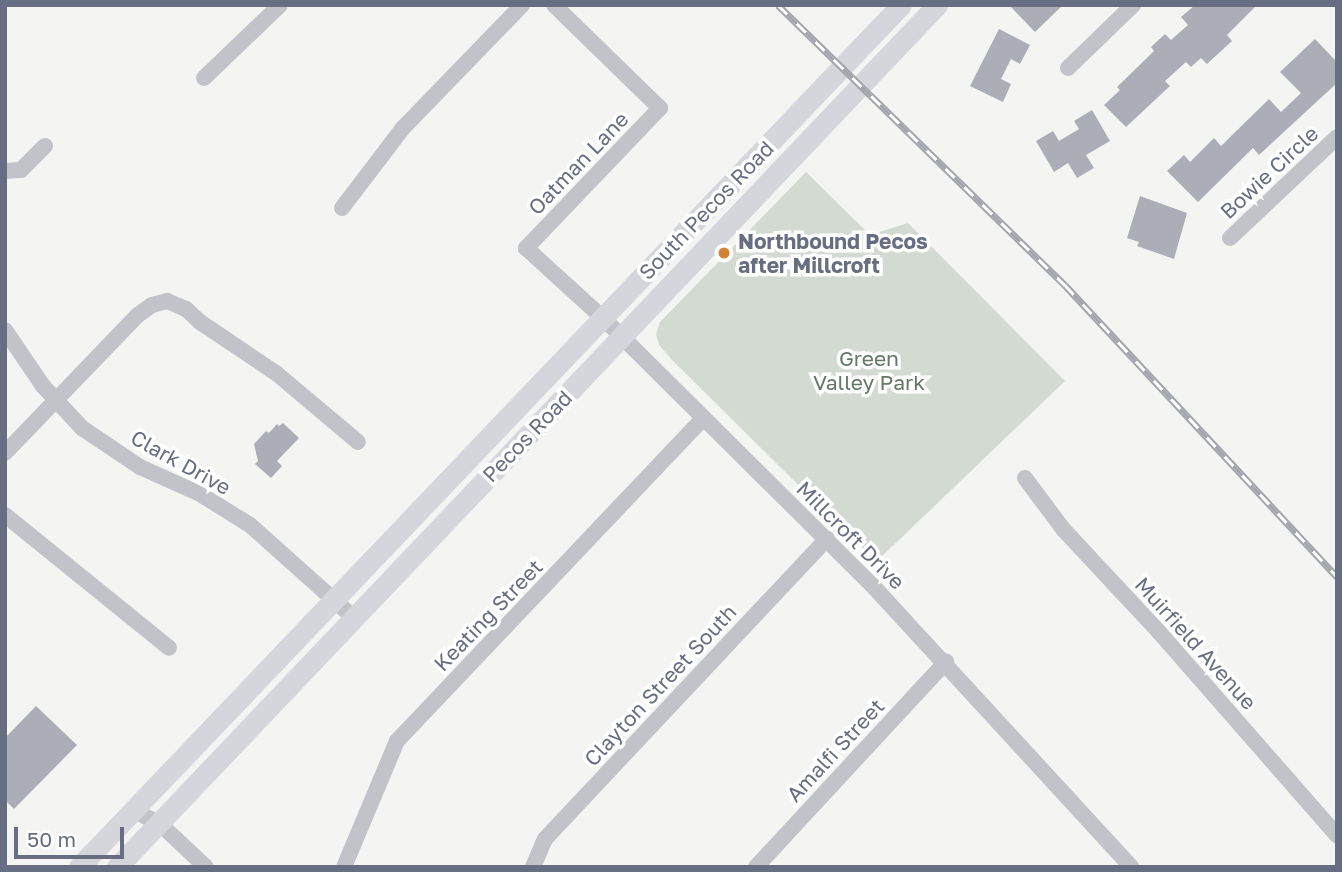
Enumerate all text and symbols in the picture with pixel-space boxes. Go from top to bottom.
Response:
street label: Oatman Lane [523,106,633,220]
street label: Bowie Circle [1215,120,1323,224]
street label: South Pecos Road [633,135,779,285]
place label: Northbound Pecos after Millcroft [738,228,928,278]
marker: Northbound Pecos after Millcroft [716,245,732,261]
park label: Green Valley Park [813,345,925,395]
street label: Pecos Road [477,385,577,487]
street label: Clark Drive [127,424,235,500]
street label: Millcroft Drive [792,476,910,594]
street label: Keating Street [429,554,547,676]
street label: Muirfield Avenue [1130,572,1262,714]
street label: Clayton Street South [579,599,741,771]
street label: Amalfi Street [781,693,889,807]
scale bar [18,812,128,856]
text: 50 m [27,826,76,852]

